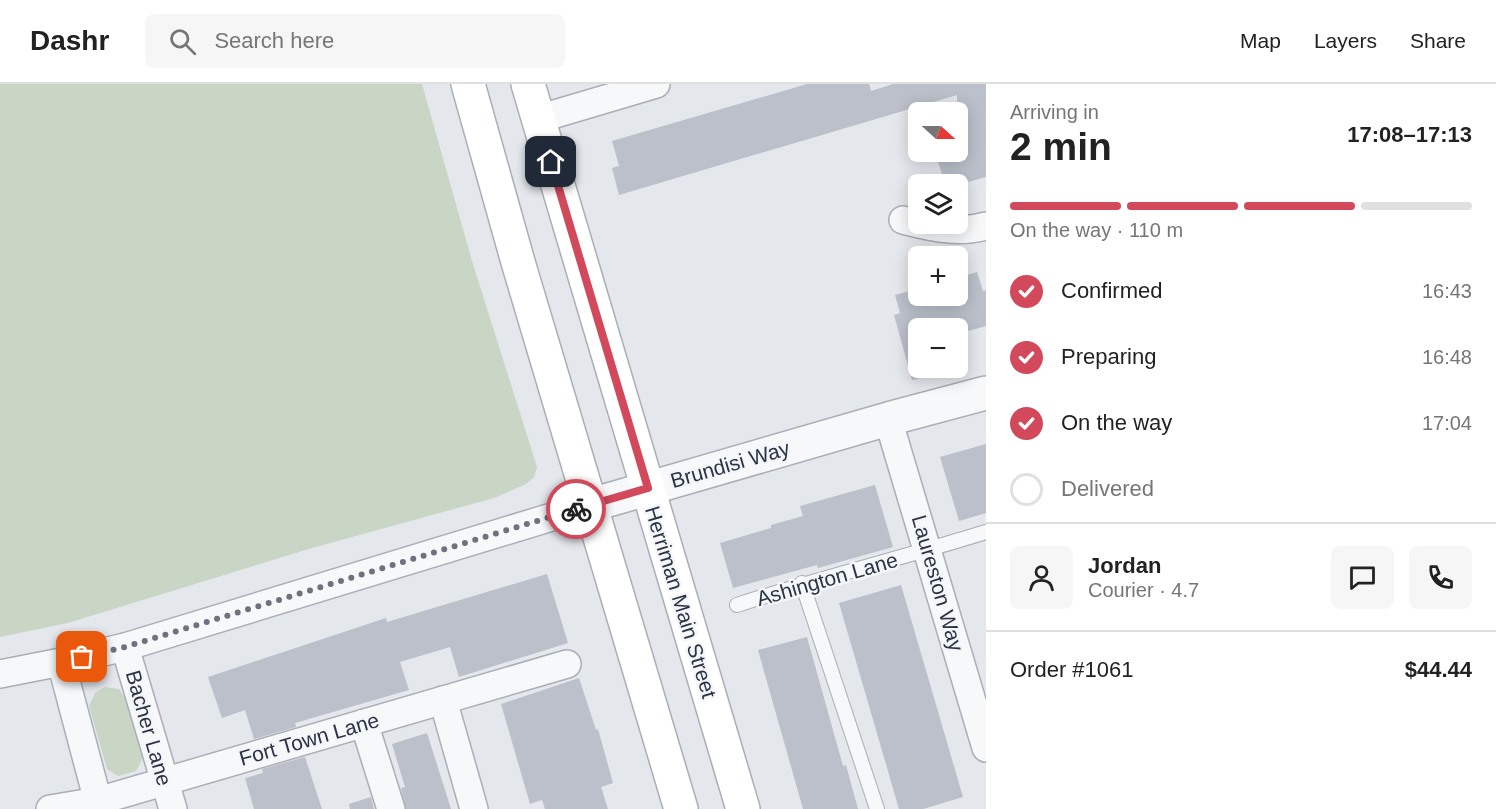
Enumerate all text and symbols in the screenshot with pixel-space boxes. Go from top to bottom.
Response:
search box [145,14,565,68]
text: Dashr [30,25,109,56]
icon: search [166,25,199,58]
text: Search here [214,28,334,53]
text: Map [1240,29,1281,52]
text: Layers [1314,29,1377,52]
text: Share [1410,29,1466,52]
text: Arriving in [1010,101,1099,123]
north arrow [908,102,968,162]
map controls [908,102,968,378]
text: 17:08–17:13 [1347,122,1472,147]
text: 2 min [1010,125,1112,168]
pin [525,136,576,187]
icon: home [534,145,567,178]
button: layers [908,174,968,234]
text: On the way · 110 m [1010,219,1183,241]
button: + [908,246,968,306]
icon: check [1010,275,1043,308]
text: Confirmed [1061,278,1162,303]
text: 16:43 [1422,280,1472,302]
button: − [908,318,968,378]
icon: check [1010,341,1043,374]
text: Preparing [1061,344,1156,369]
text: 16:48 [1422,346,1472,368]
icon: check [1010,407,1043,440]
text: On the way [1061,410,1172,435]
text: 17:04 [1422,412,1472,434]
street label: Brundisi Way [668,436,793,492]
text: Delivered [1061,476,1154,501]
courier [546,479,606,539]
icon: bike [560,493,593,526]
street label: Herriman Main Street [641,503,721,701]
street label: Laureston Way [908,512,969,654]
button: person [1010,546,1073,609]
button: chat [1331,546,1394,609]
button: phone [1409,546,1472,609]
street label: Ashington Lane [754,548,900,610]
text: Jordan [1088,553,1161,578]
text: Courier · 4.7 [1088,579,1199,601]
pin [56,631,107,682]
icon: bag [65,640,98,673]
text: Order #1061 [1010,657,1134,682]
text: $44.44 [1405,657,1472,682]
street label: Bacher Lane [122,668,176,788]
street label: Fort Town Lane [236,708,382,770]

